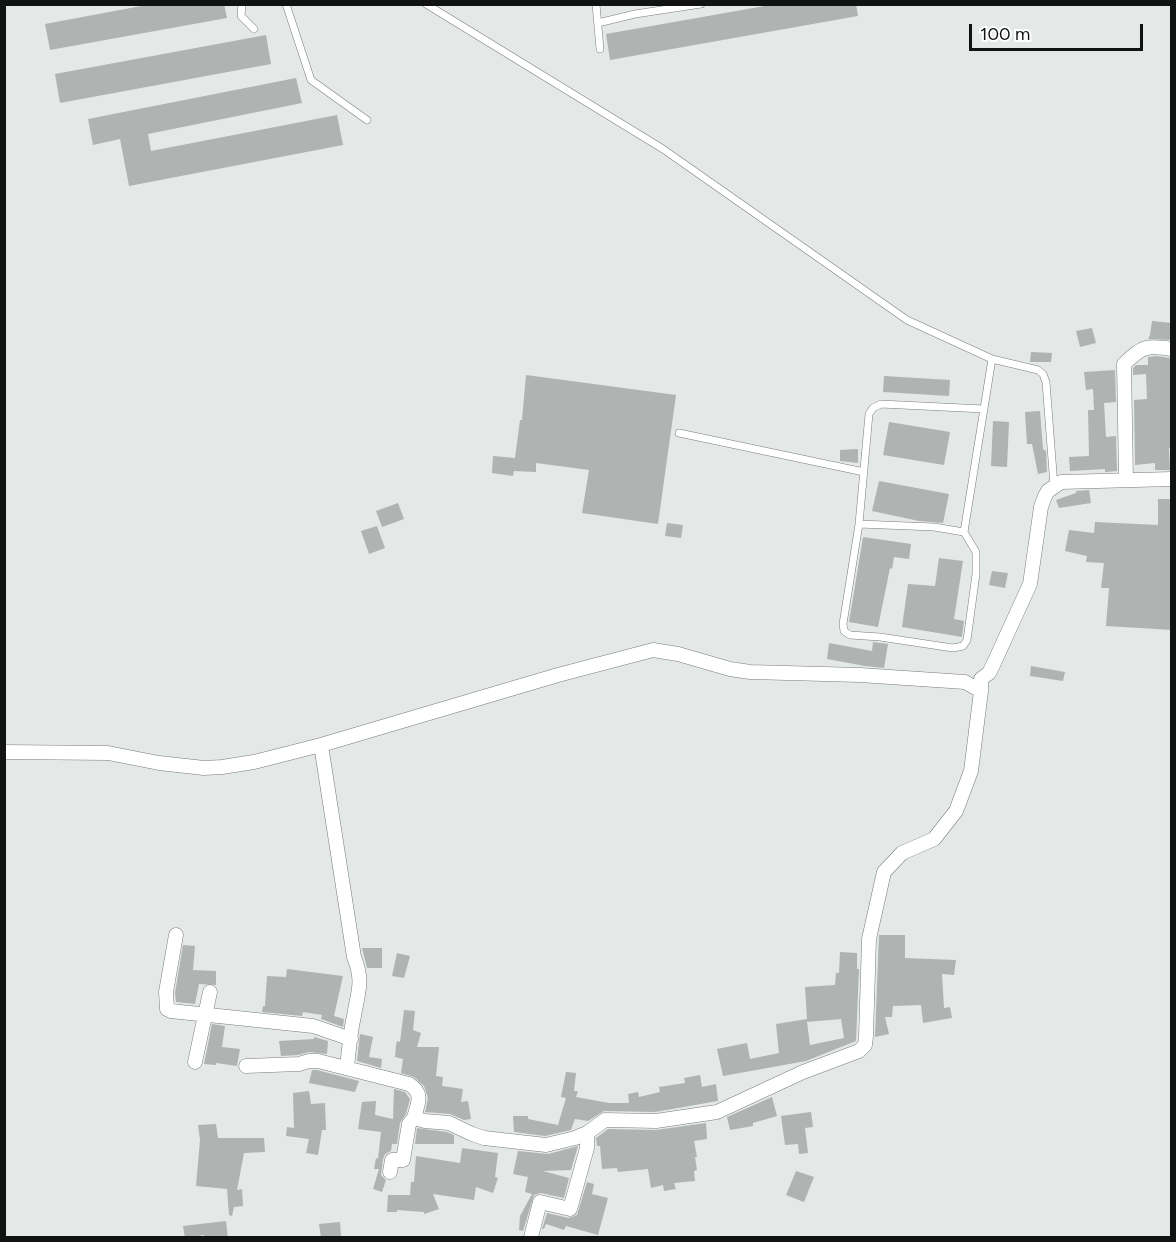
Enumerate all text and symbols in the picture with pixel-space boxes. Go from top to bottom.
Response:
scale bar [972,12,1146,50]
text: 100 m [980,23,1030,45]

